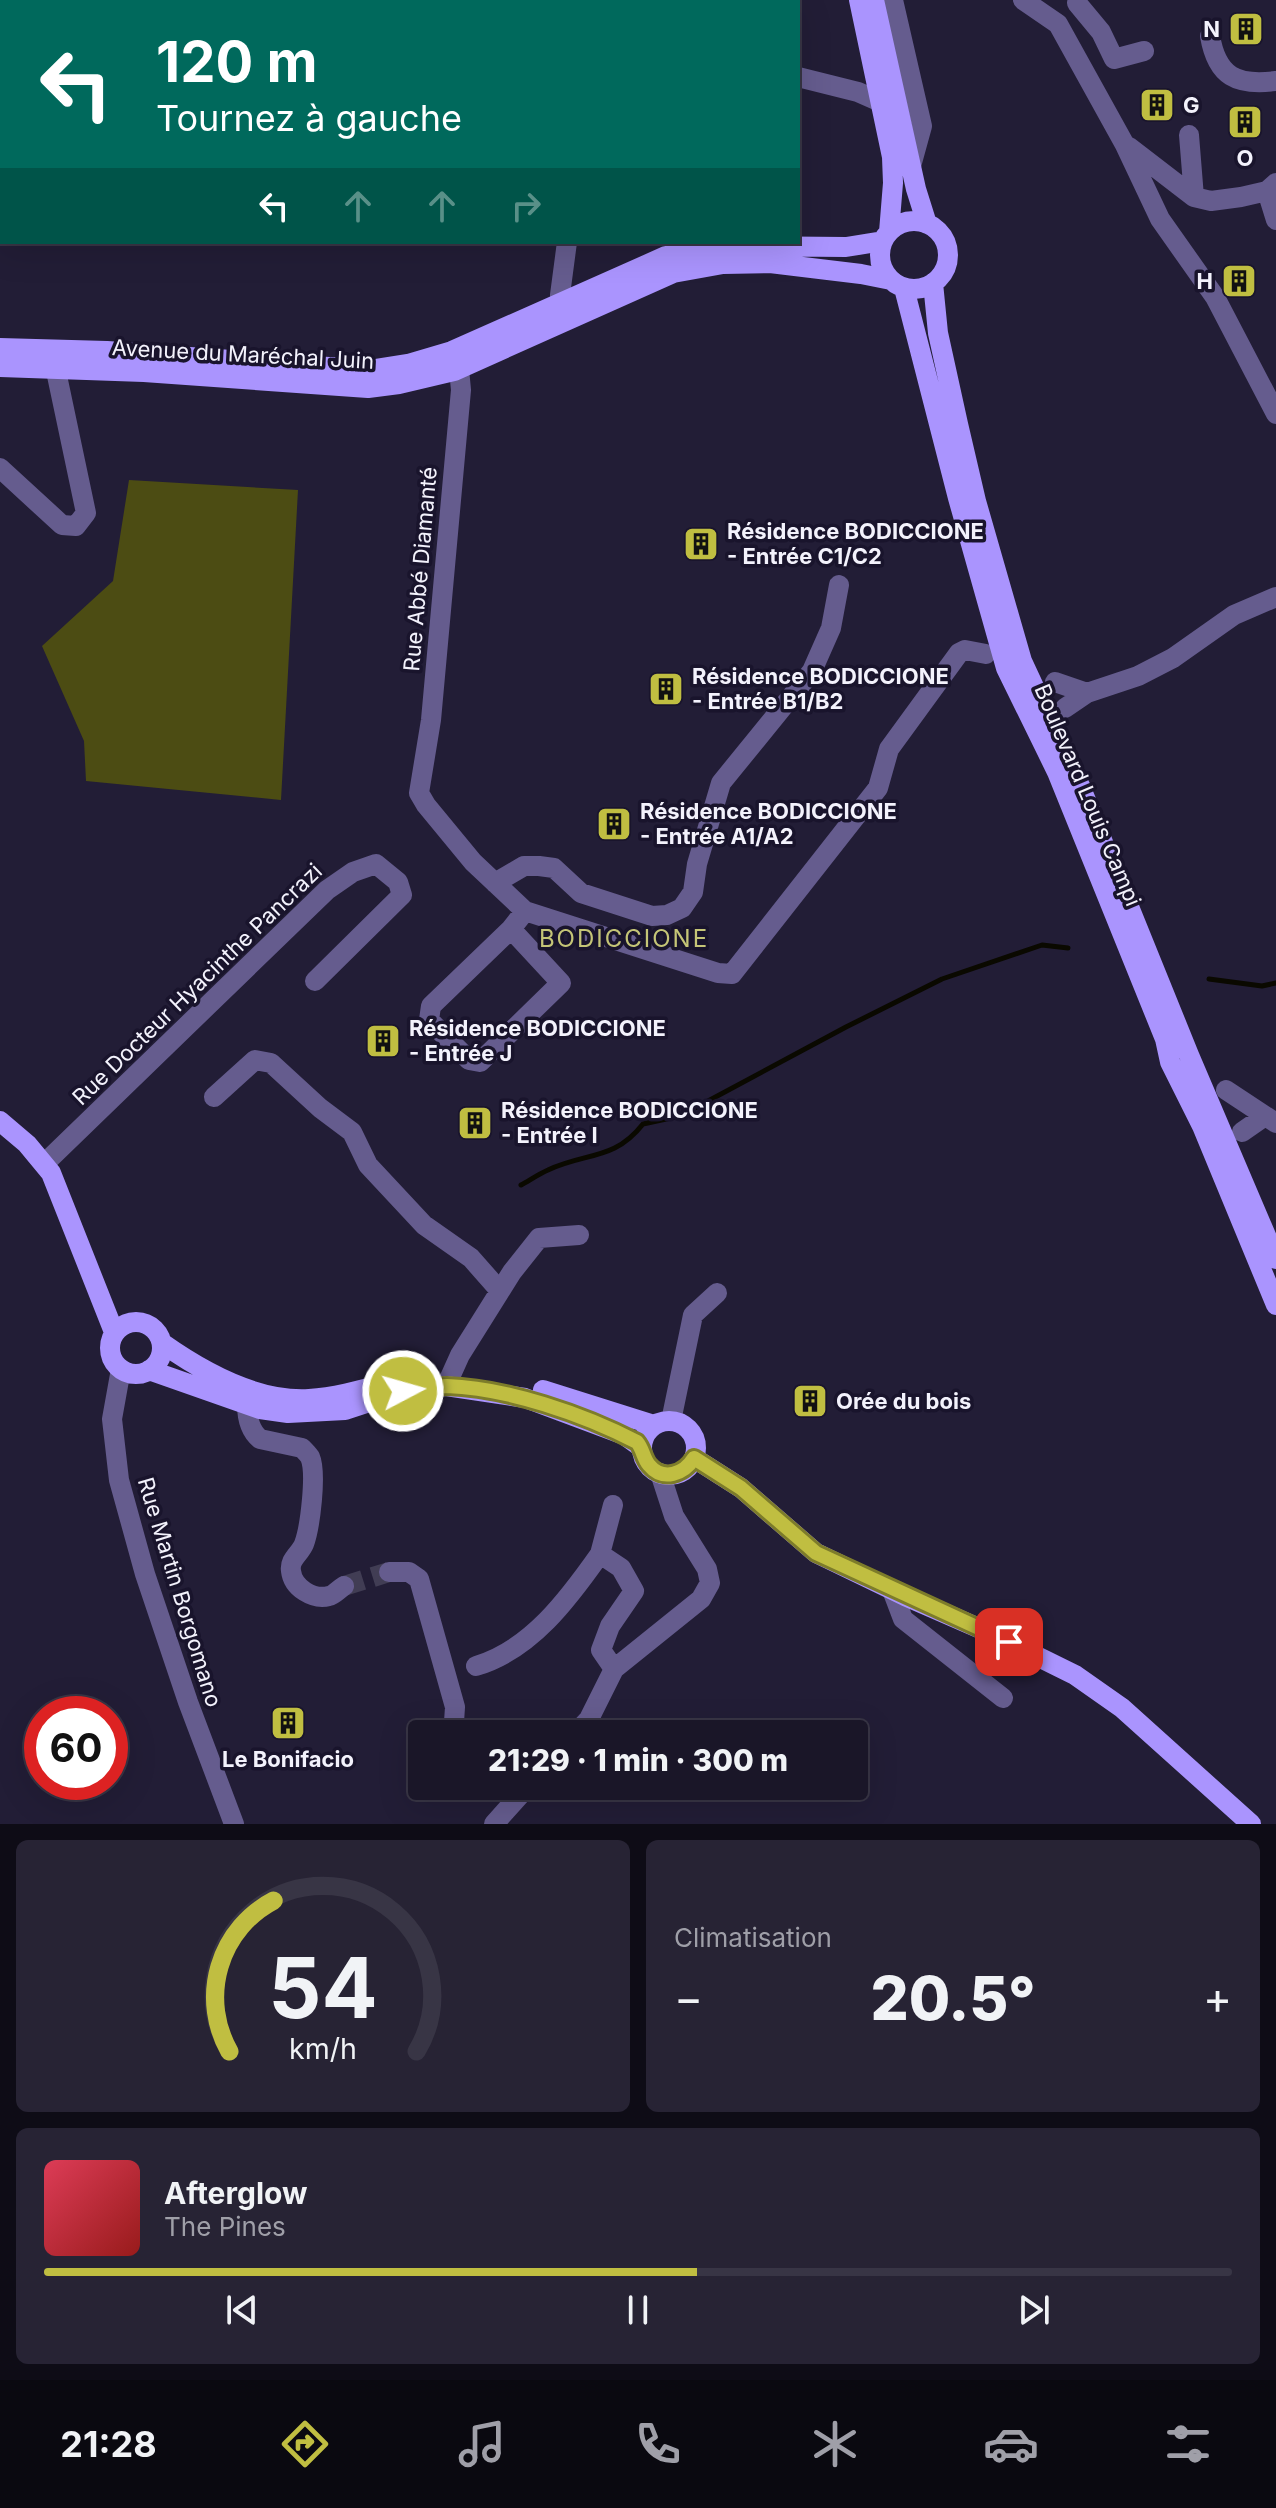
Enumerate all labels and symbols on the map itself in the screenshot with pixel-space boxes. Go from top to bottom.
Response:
building icon: N [1227,10,1265,48]
place label: N [1203,16,1220,42]
building icon: G [1138,86,1176,124]
place label: G [1183,92,1200,118]
building icon: O [1226,103,1264,141]
place label: O [1237,145,1253,171]
building icon: H [1220,262,1258,300]
place label: H [1197,268,1213,294]
street label: Avenue du Maréchal Juin [111,334,375,374]
street label: Rue Abbé Diamanté [398,466,442,672]
place label: Résidence BODICCIONE - Entrée C1/C2 [727,518,984,569]
building icon: Résidence BODICCIONE - Entrée C1/C2 [682,525,720,563]
place label: Résidence BODICCIONE - Entrée B1/B2 [692,663,949,714]
building icon: Résidence BODICCIONE - Entrée B1/B2 [647,670,685,708]
street label: Boulevard Louis Campi [1029,680,1147,910]
place label: Résidence BODICCIONE - Entrée A1/A2 [640,798,897,849]
building icon: Résidence BODICCIONE - Entrée A1/A2 [595,805,633,843]
street label: Rue Docteur Hyacinthe Pancrazi [67,858,327,1110]
district label: BODICCIONE [539,924,709,953]
place label: Résidence BODICCIONE - Entrée J [409,1015,666,1066]
building icon: Résidence BODICCIONE - Entrée J [364,1022,402,1060]
place label: Résidence BODICCIONE - Entrée I [501,1097,758,1148]
building icon: Résidence BODICCIONE - Entrée I [456,1104,494,1142]
position arrow [361,1349,445,1433]
building icon: Orée du bois [791,1382,829,1420]
place label: Orée du bois [836,1388,971,1414]
street label: Rue Martin Borgomano [133,1474,227,1710]
pin [975,1608,1043,1676]
speed limit sign: 60 [24,1696,128,1800]
building icon: Le Bonifacio [269,1704,307,1742]
place label: Le Bonifacio [222,1746,354,1772]

